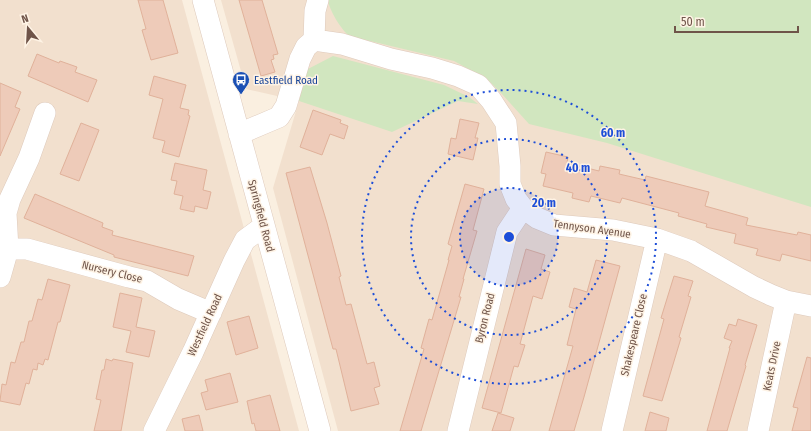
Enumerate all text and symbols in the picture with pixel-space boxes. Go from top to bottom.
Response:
north arrow [8,8,48,48]
scale bar [675,8,798,34]
text: N [20,12,30,26]
text: 50 m [681,15,705,29]
bus stop icon: Eastfield Road [231,70,251,95]
place label: Eastfield Road [254,74,318,87]
text: 60 m [601,126,625,140]
text: 40 m [566,161,590,175]
street label: Springfield Road [245,178,277,254]
text: 20 m [531,196,556,210]
street label: Tennyson Avenue [552,217,632,241]
centre of rings [502,230,516,244]
street label: Nursery Close [80,258,144,286]
street label: Byron Road [472,291,498,345]
street label: Westfield Road [185,292,225,358]
street label: Shakespeare Close [618,293,650,377]
street label: Keats Drive [760,340,784,392]

